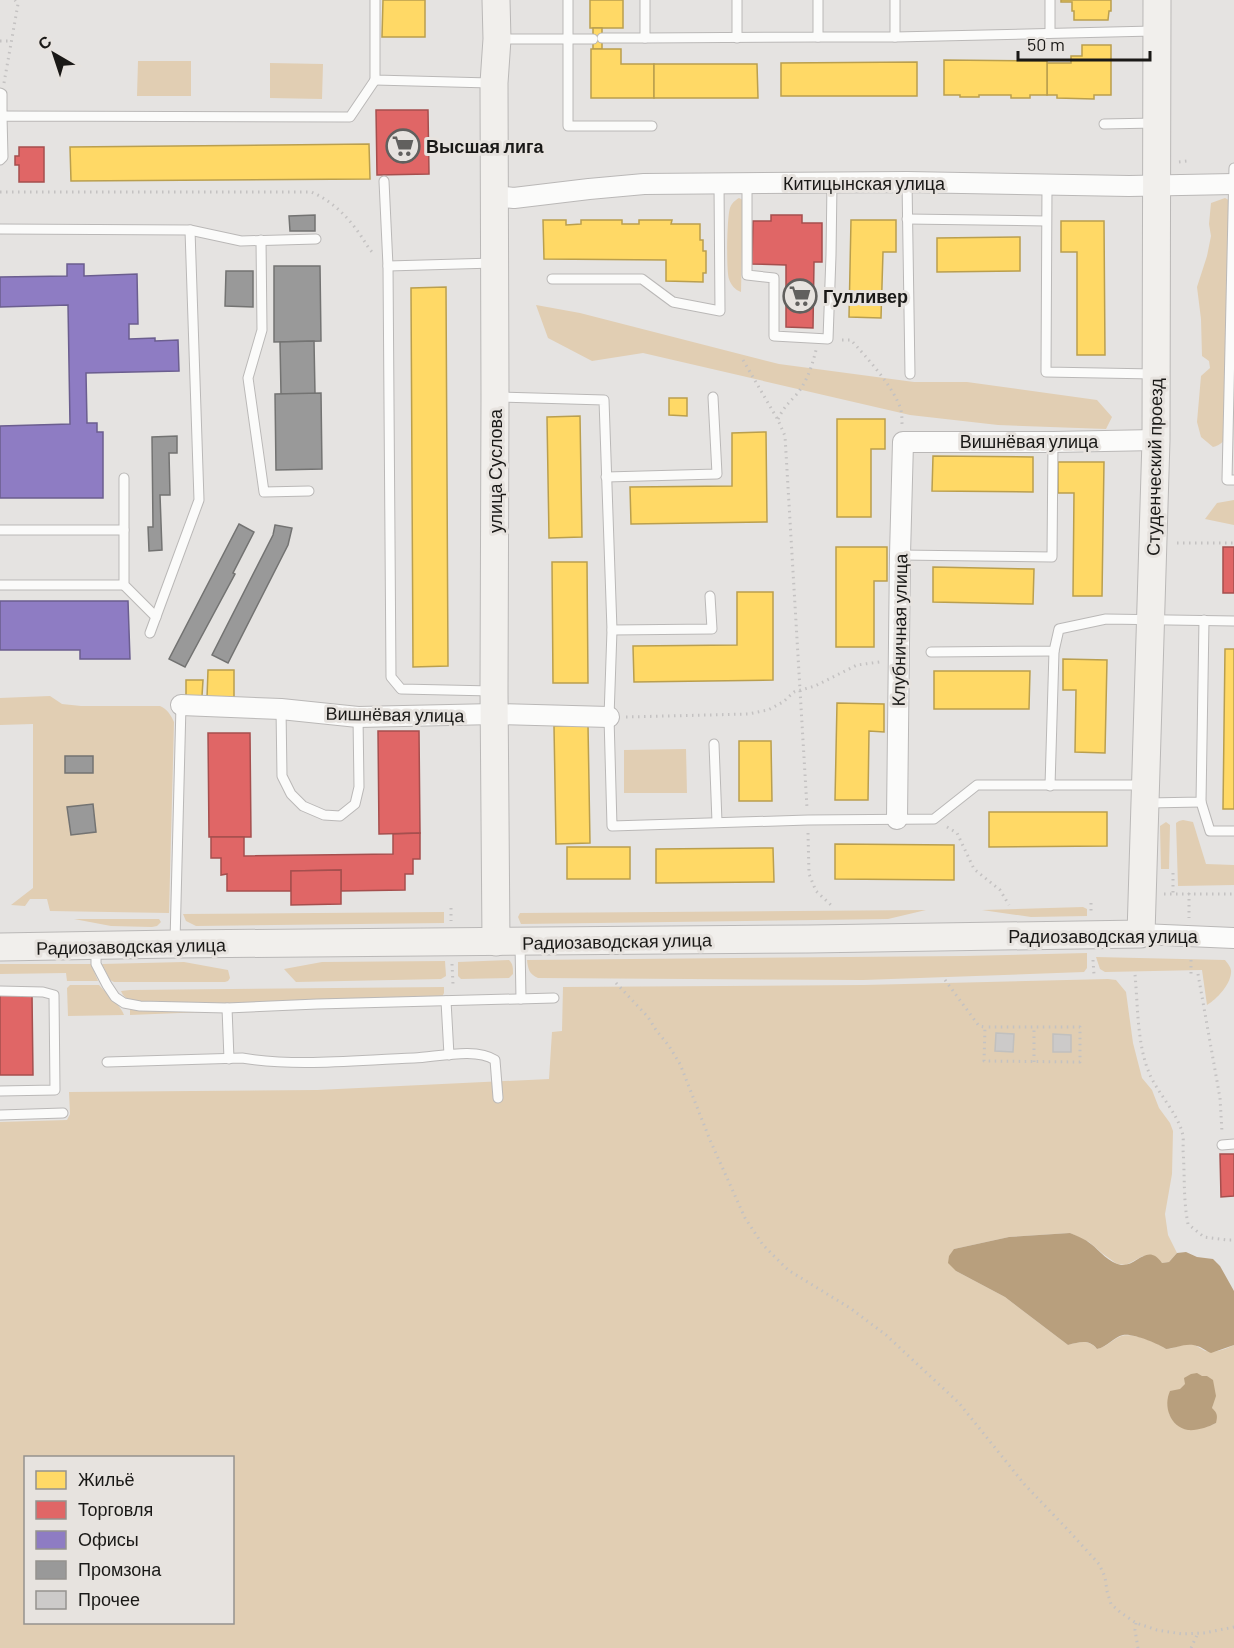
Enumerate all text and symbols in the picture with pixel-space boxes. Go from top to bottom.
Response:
north arrow [24,24,84,84]
scale bar [1018,24,1150,62]
text: С [34,31,55,53]
text: 50 m [1027,33,1065,55]
supermarket icon: Высшая лига [385,128,421,164]
place label: Высшая лига [426,135,544,157]
street label: Китицынская улица [783,172,946,194]
supermarket icon: Гулливер [782,278,818,314]
place label: Гулливер [823,285,908,307]
street label: Студенческий проезд [1141,377,1167,556]
street label: улица Суслова [484,408,506,533]
street label: Вишнёвая улица [960,430,1099,452]
street label: Клубничная улица [887,553,911,707]
street label: Вишнёвая улица [325,702,465,726]
street label: Радиозаводская улица [1008,925,1199,947]
street label: Радиозаводская улица [522,928,713,954]
street label: Радиозаводская улица [36,933,227,959]
legend [24,1456,234,1624]
text: Жильё [78,1468,135,1490]
text: Торговля [78,1498,153,1520]
text: Офисы [78,1528,139,1550]
text: Промзона [78,1558,162,1580]
text: Прочее [78,1588,140,1610]

